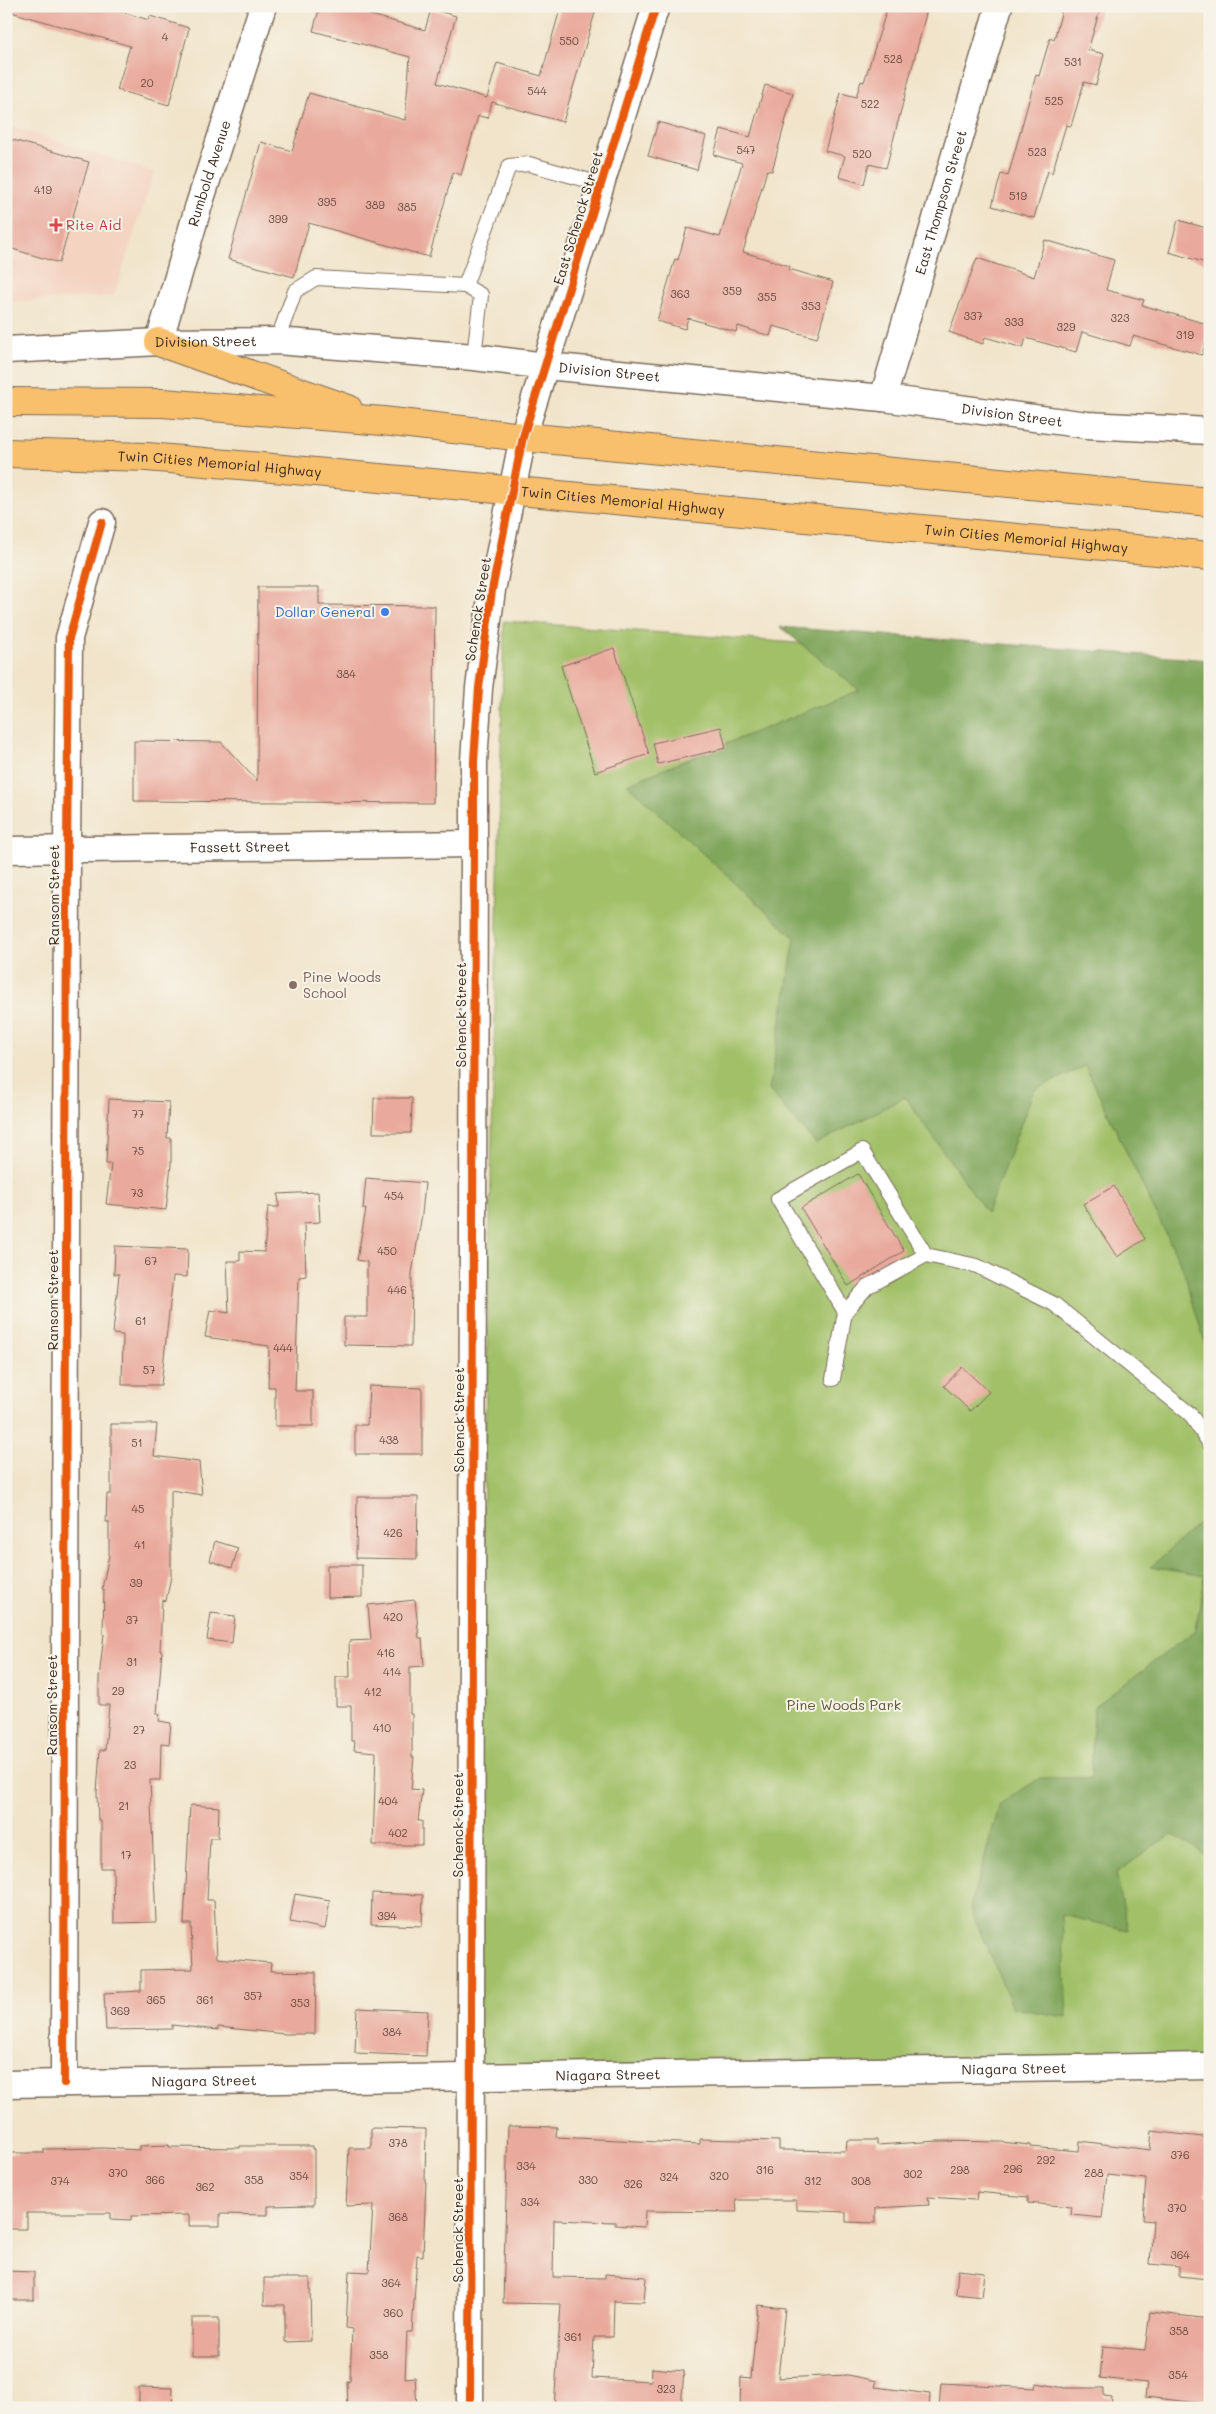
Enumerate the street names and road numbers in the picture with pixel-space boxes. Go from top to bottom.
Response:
street label: Rumbold Avenue [183,118,235,229]
street label: East Thompson Street [910,128,971,277]
street label: East Schenck Street [548,148,607,287]
street label: Division Street [155,331,257,351]
street label: Division Street [558,357,661,386]
street label: Division Street [960,398,1064,431]
street label: Twin Cities Memorial Highway [117,446,322,482]
street label: Twin Cities Memorial Highway [520,481,726,519]
street label: Twin Cities Memorial Highway [923,519,1129,557]
street label: Schenck Street [460,556,495,662]
street label: Fassett Street [190,836,290,857]
street label: Ransom Street [44,845,63,945]
street label: Schenck Street [451,962,470,1068]
street label: Ransom Street [43,1250,62,1350]
street label: Schenck Street [449,1367,468,1473]
street label: Ransom Street [42,1655,61,1755]
street label: Schenck Street [448,1772,467,1878]
street label: Niagara Street [961,2058,1067,2079]
street label: Niagara Street [555,2064,661,2085]
street label: Niagara Street [151,2070,257,2091]
street label: Schenck Street [448,2177,467,2283]

